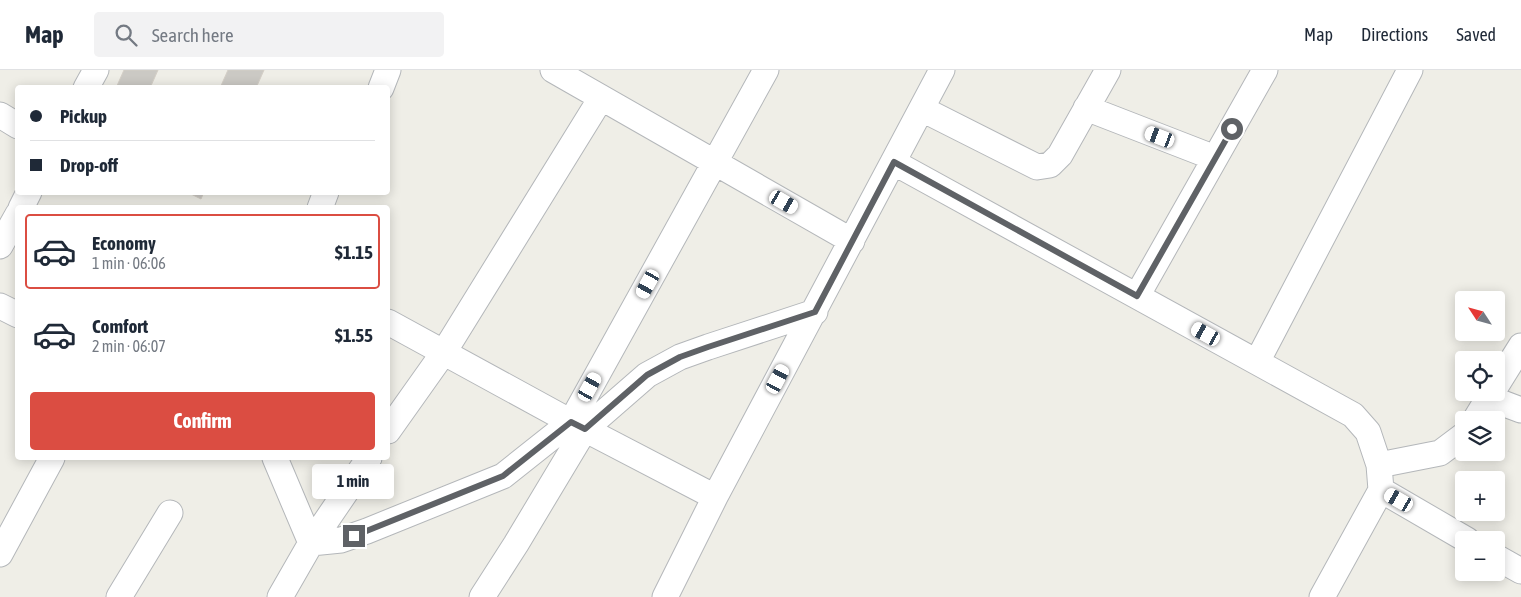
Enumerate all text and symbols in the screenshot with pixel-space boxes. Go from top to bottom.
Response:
search box [94,12,444,57]
text: Map [25,21,64,48]
icon: search [112,21,140,49]
text: Search here [152,24,234,46]
text: Map [1304,24,1333,45]
text: Directions [1361,24,1428,45]
text: Saved [1456,24,1496,45]
text: Pickup [60,105,107,127]
route start [1221,118,1243,140]
car [1143,125,1176,149]
text: Drop-off [60,154,118,176]
car [767,188,800,216]
icon: car [32,229,77,274]
text: Economy [92,232,156,254]
text: $1.15 [335,241,373,263]
text: 1 min · 06:06 [92,254,166,272]
car [634,267,661,301]
north arrow [1455,291,1505,341]
map controls [1455,291,1505,581]
icon: car [32,312,77,357]
text: Comfort [92,315,148,337]
car [1189,320,1222,348]
text: $1.55 [335,324,373,346]
text: 2 min · 06:07 [92,337,166,355]
button: locate [1455,351,1505,401]
car [764,362,791,396]
car [576,370,603,404]
button: Confirm [30,392,375,450]
button: layers [1455,411,1505,461]
callout: 1 min [313,464,395,498]
button: + [1455,471,1505,521]
text: 1 min [337,472,369,490]
car [1382,486,1415,514]
route end [343,525,365,547]
button: − [1455,531,1505,581]

